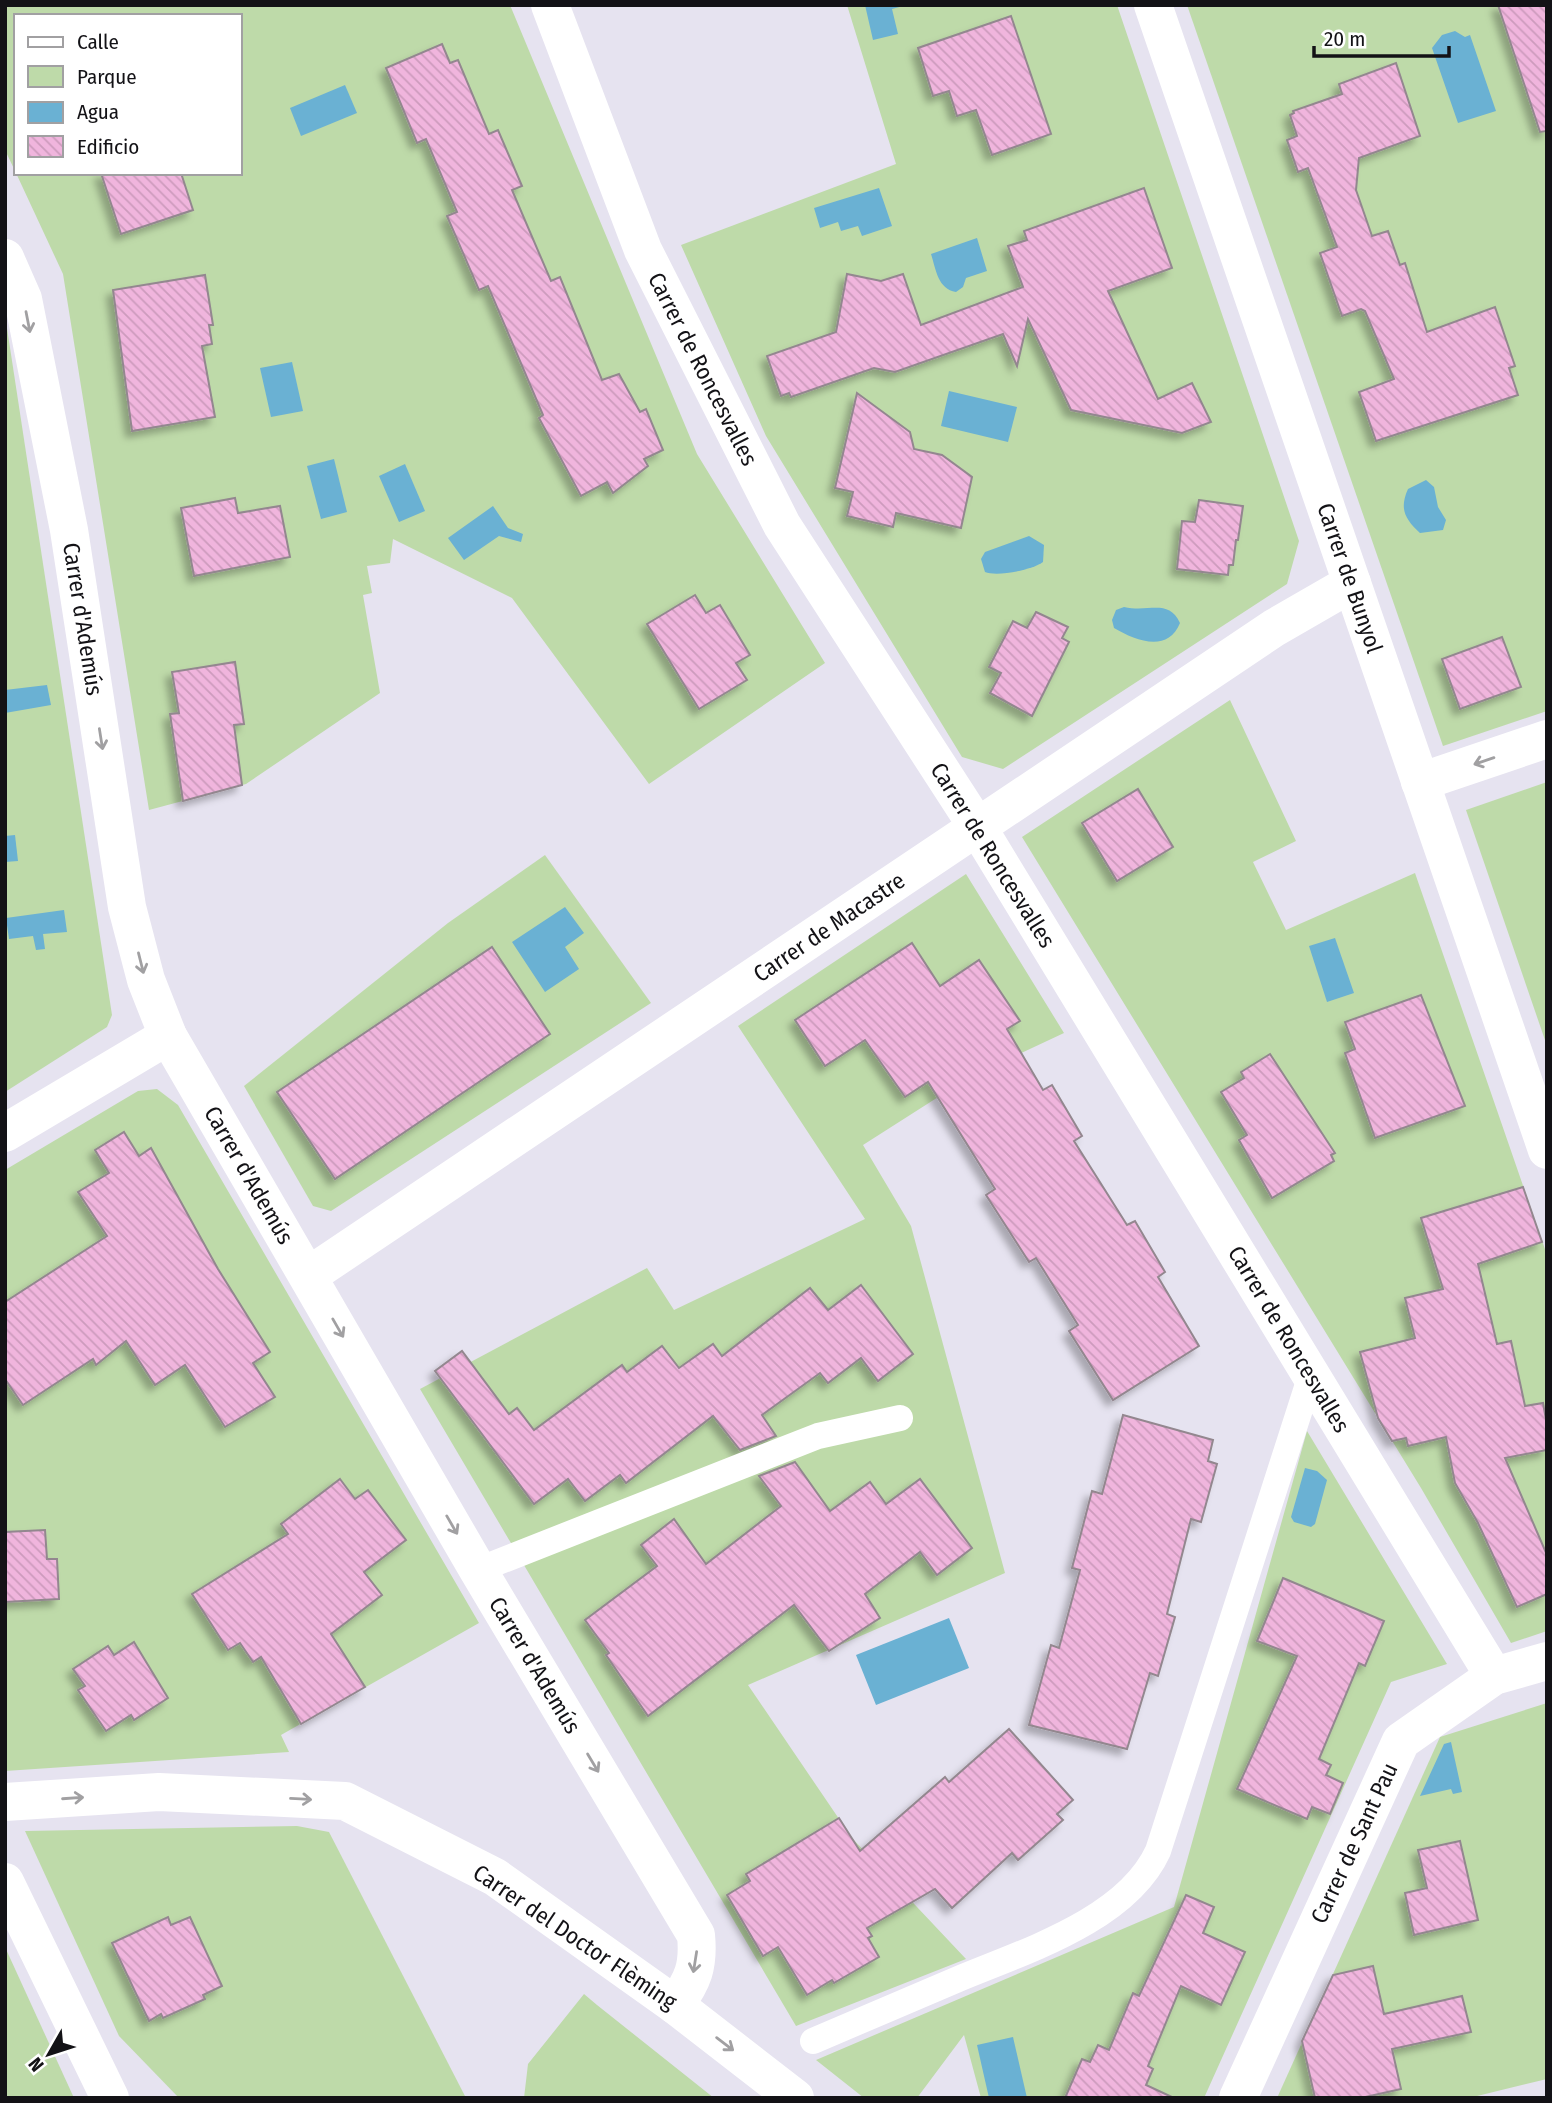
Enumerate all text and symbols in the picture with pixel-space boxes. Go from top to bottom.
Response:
legend [14,14,242,175]
scale bar [1314,14,1449,58]
text: 20 m [1324,26,1365,52]
text: Calle [77,29,119,55]
text: Parque [77,64,137,90]
text: Agua [77,99,119,125]
text: Edificio [77,134,139,160]
street label: Carrer de Roncesvalles [642,268,764,470]
one-way arrow [21,310,35,333]
street label: Carrer de Bunyol [1311,499,1389,657]
street label: Carrer d'Ademús [57,540,109,698]
one-way arrow [95,728,108,750]
one-way arrow [1473,756,1495,768]
street label: Carrer de Roncesvalles [925,757,1061,953]
street label: Carrer de Macastre [748,866,910,988]
one-way arrow [135,951,148,974]
street label: Carrer d'Ademús [198,1101,300,1249]
street label: Carrer de Roncesvalles [1222,1241,1356,1438]
one-way arrow [332,1317,346,1337]
one-way arrow [445,1514,459,1534]
street label: Carrer d'Ademús [483,1592,587,1739]
one-way arrow [586,1752,600,1772]
street label: Carrer de Sant Pau [1305,1758,1403,1928]
one-way arrow [62,1791,85,1804]
one-way arrow [289,1792,312,1805]
street label: Carrer del Doctor Flèming [468,1858,682,2016]
one-way arrow [688,1950,701,1973]
north arrow [14,2019,84,2089]
one-way arrow [716,2036,734,2051]
text: N [24,2053,49,2076]

